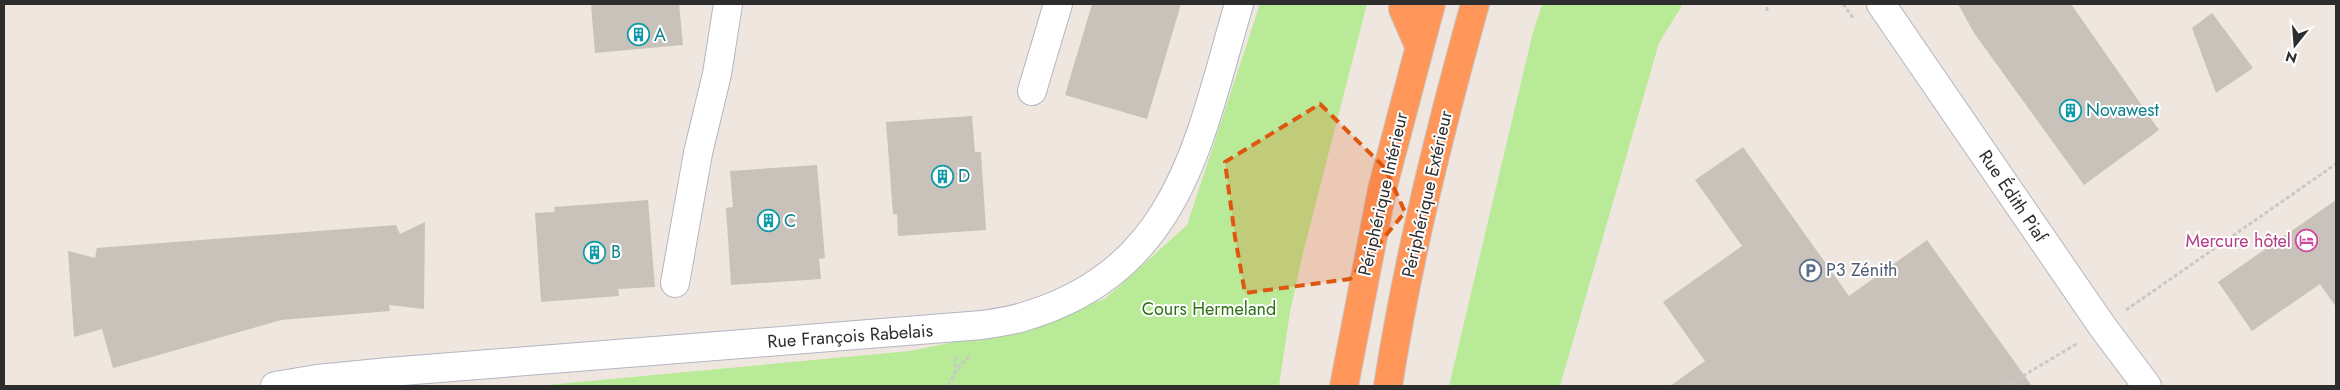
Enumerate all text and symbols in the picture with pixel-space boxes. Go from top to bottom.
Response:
north arrow [2270,20,2320,70]
place label: A [654,22,666,48]
building icon: A [626,23,650,47]
text: N [2283,46,2299,69]
place label: Novawest [2086,97,2159,123]
building icon: Novawest [2058,98,2082,122]
street label: Périphérique Extérieur [1395,107,1459,280]
street label: Périphérique Intérieur [1352,109,1415,278]
street label: Rue Édith Piaf [1972,145,2054,248]
place label: D [958,163,970,189]
building icon: D [930,164,954,188]
place label: C [784,208,796,234]
building icon: C [756,209,780,233]
place label: Mercure hôtel [2186,228,2291,254]
hotel icon: Mercure hôtel [2295,229,2319,253]
place label: B [611,239,621,265]
building icon: B [583,240,607,264]
place label: P3 Zénith [1826,257,1898,283]
parking icon: P3 Zénith [1798,258,1822,282]
park label: Cours Hermeland [1142,296,1276,322]
street label: Rue François Rabelais [766,317,934,355]

